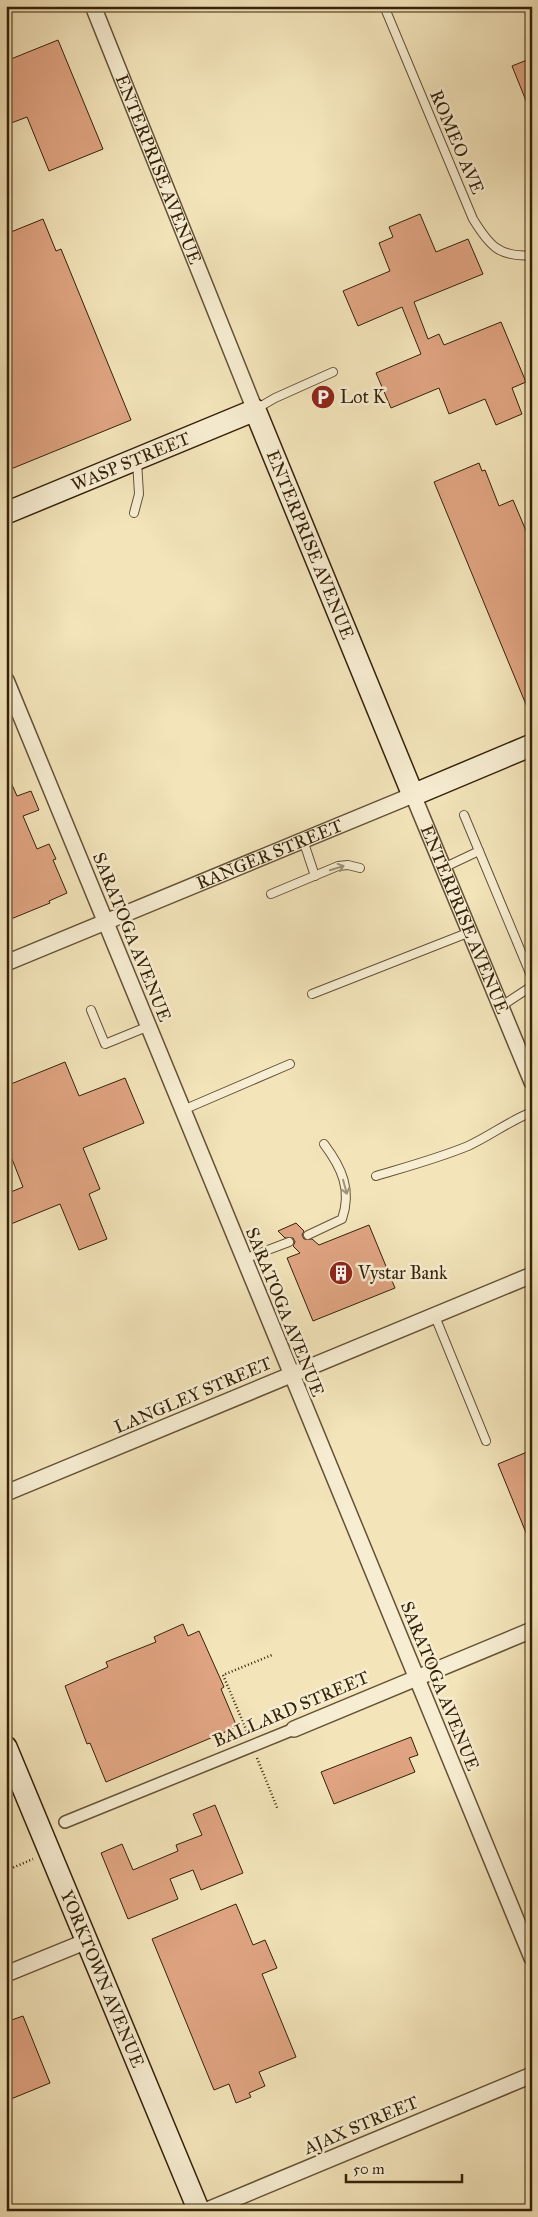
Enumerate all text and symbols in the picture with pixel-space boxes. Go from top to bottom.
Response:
street label: ENTERPRISE AVENUE [111,71,206,268]
street label: ROMEO AVE [425,87,489,197]
parking icon: Lot K [310,384,336,410]
place label: Lot K [340,386,387,408]
street label: WASP STREET [68,427,193,496]
street label: ENTERPRISE AVENUE [262,447,359,643]
street label: RANGER STREET [193,814,346,894]
street label: ENTERPRISE AVENUE [416,822,514,1017]
street label: SARATOGA AVENUE [88,849,176,1025]
one-way arrow [329,862,345,872]
one-way arrow [341,1179,350,1195]
street label: SARATOGA AVENUE [241,1224,329,1400]
building icon: Vystar Bank [328,1260,354,1286]
place label: Vystar Bank [357,1262,448,1284]
street label: LANGLEY STREET [111,1352,275,1438]
street label: SARATOGA AVENUE [396,1598,484,1774]
street label: BALLARD STREET [210,1666,372,1752]
street label: YORKTOWN AVENUE [56,1887,149,2071]
street label: AJAX STREET [300,2091,422,2160]
scale bar [346,2152,462,2184]
text: 50 m [353,2160,385,2178]

